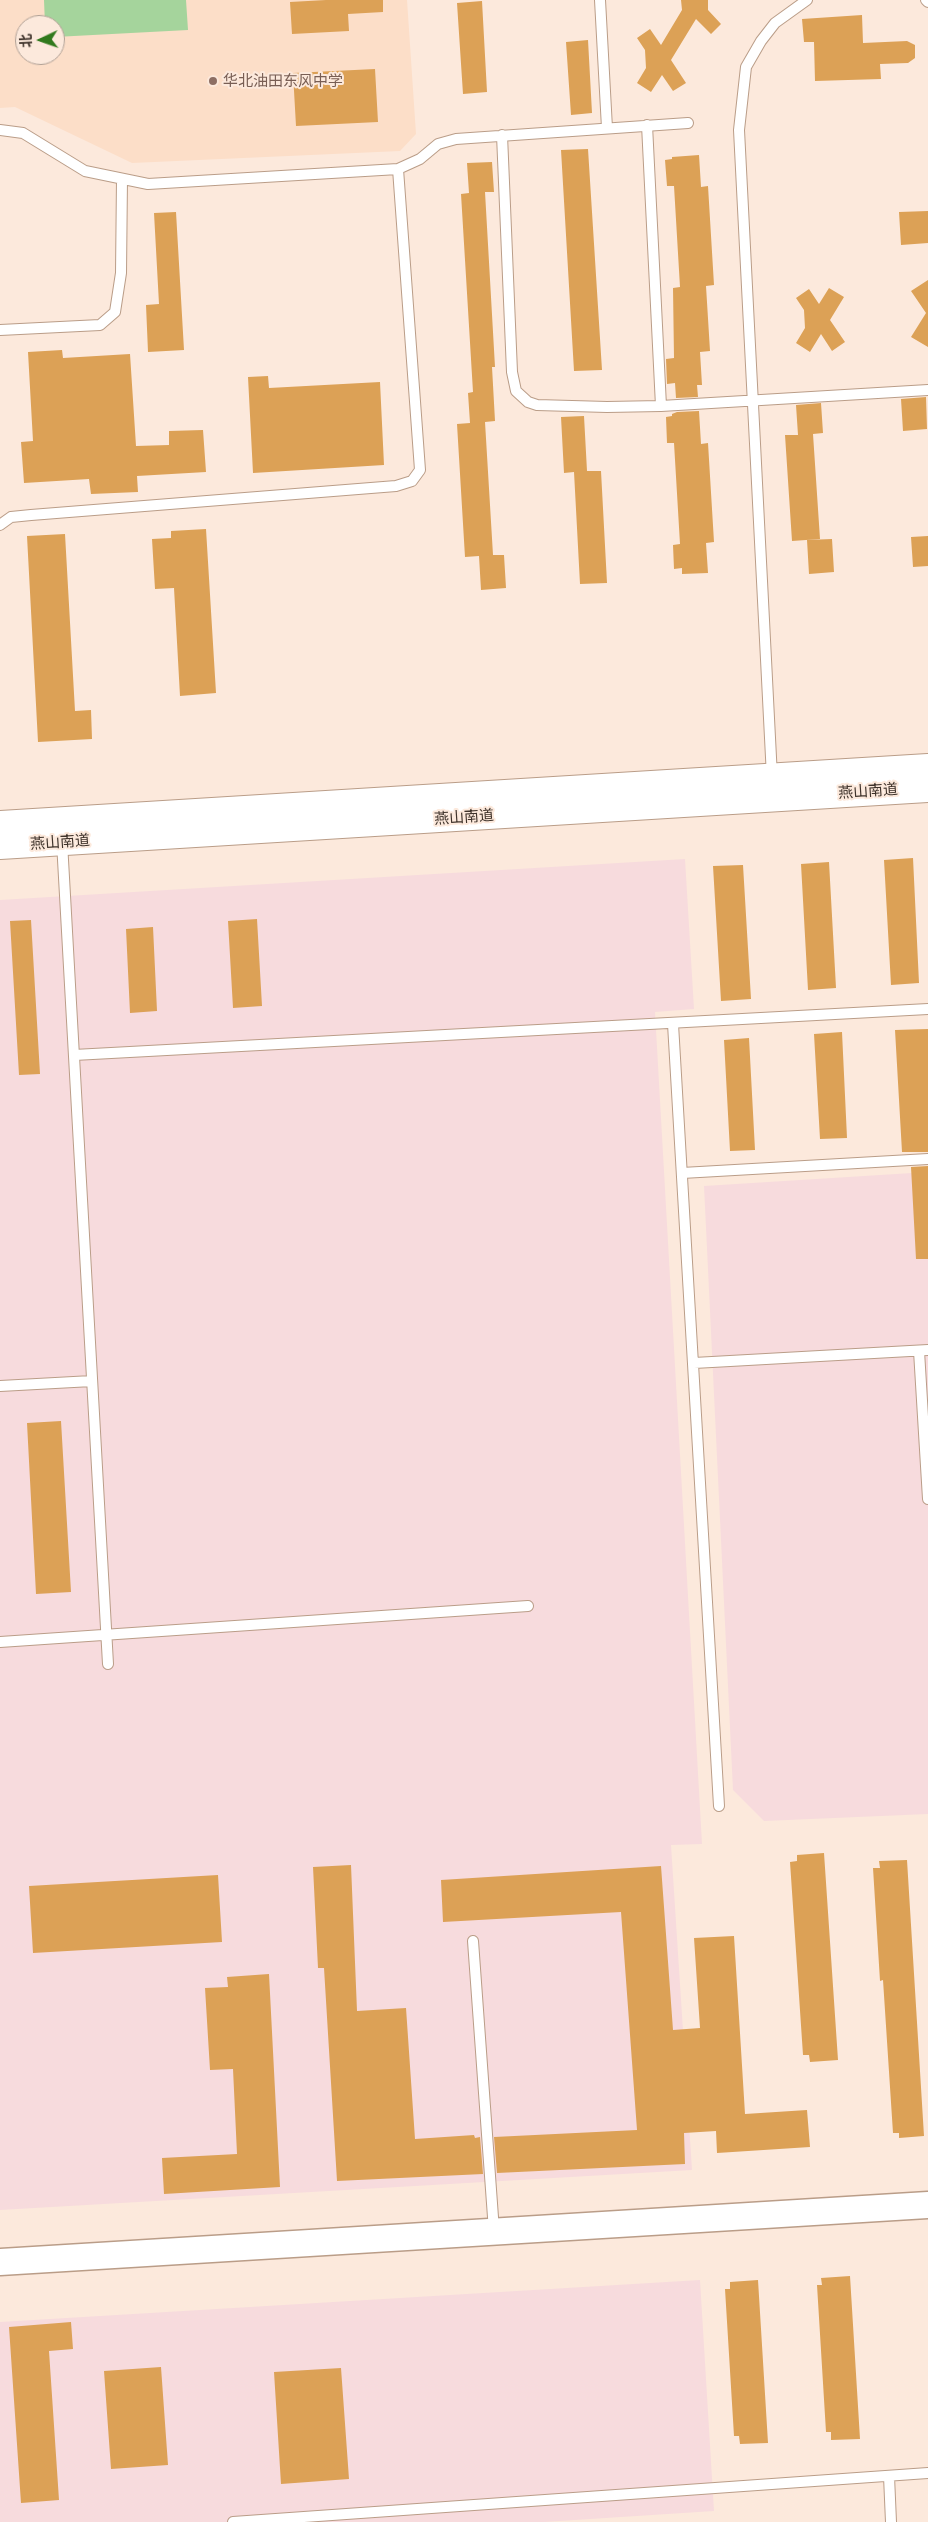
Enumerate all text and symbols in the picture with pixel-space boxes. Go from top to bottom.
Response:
north arrow [15,15,65,65]
text: 北 [17,33,34,48]
place label: 华北油田东风中学 [223,72,343,90]
marker: 华北油田东风中学 [207,75,219,87]
street label: 燕山南道 [837,780,899,802]
street label: 燕山南道 [433,806,495,828]
street label: 燕山南道 [29,831,91,853]

